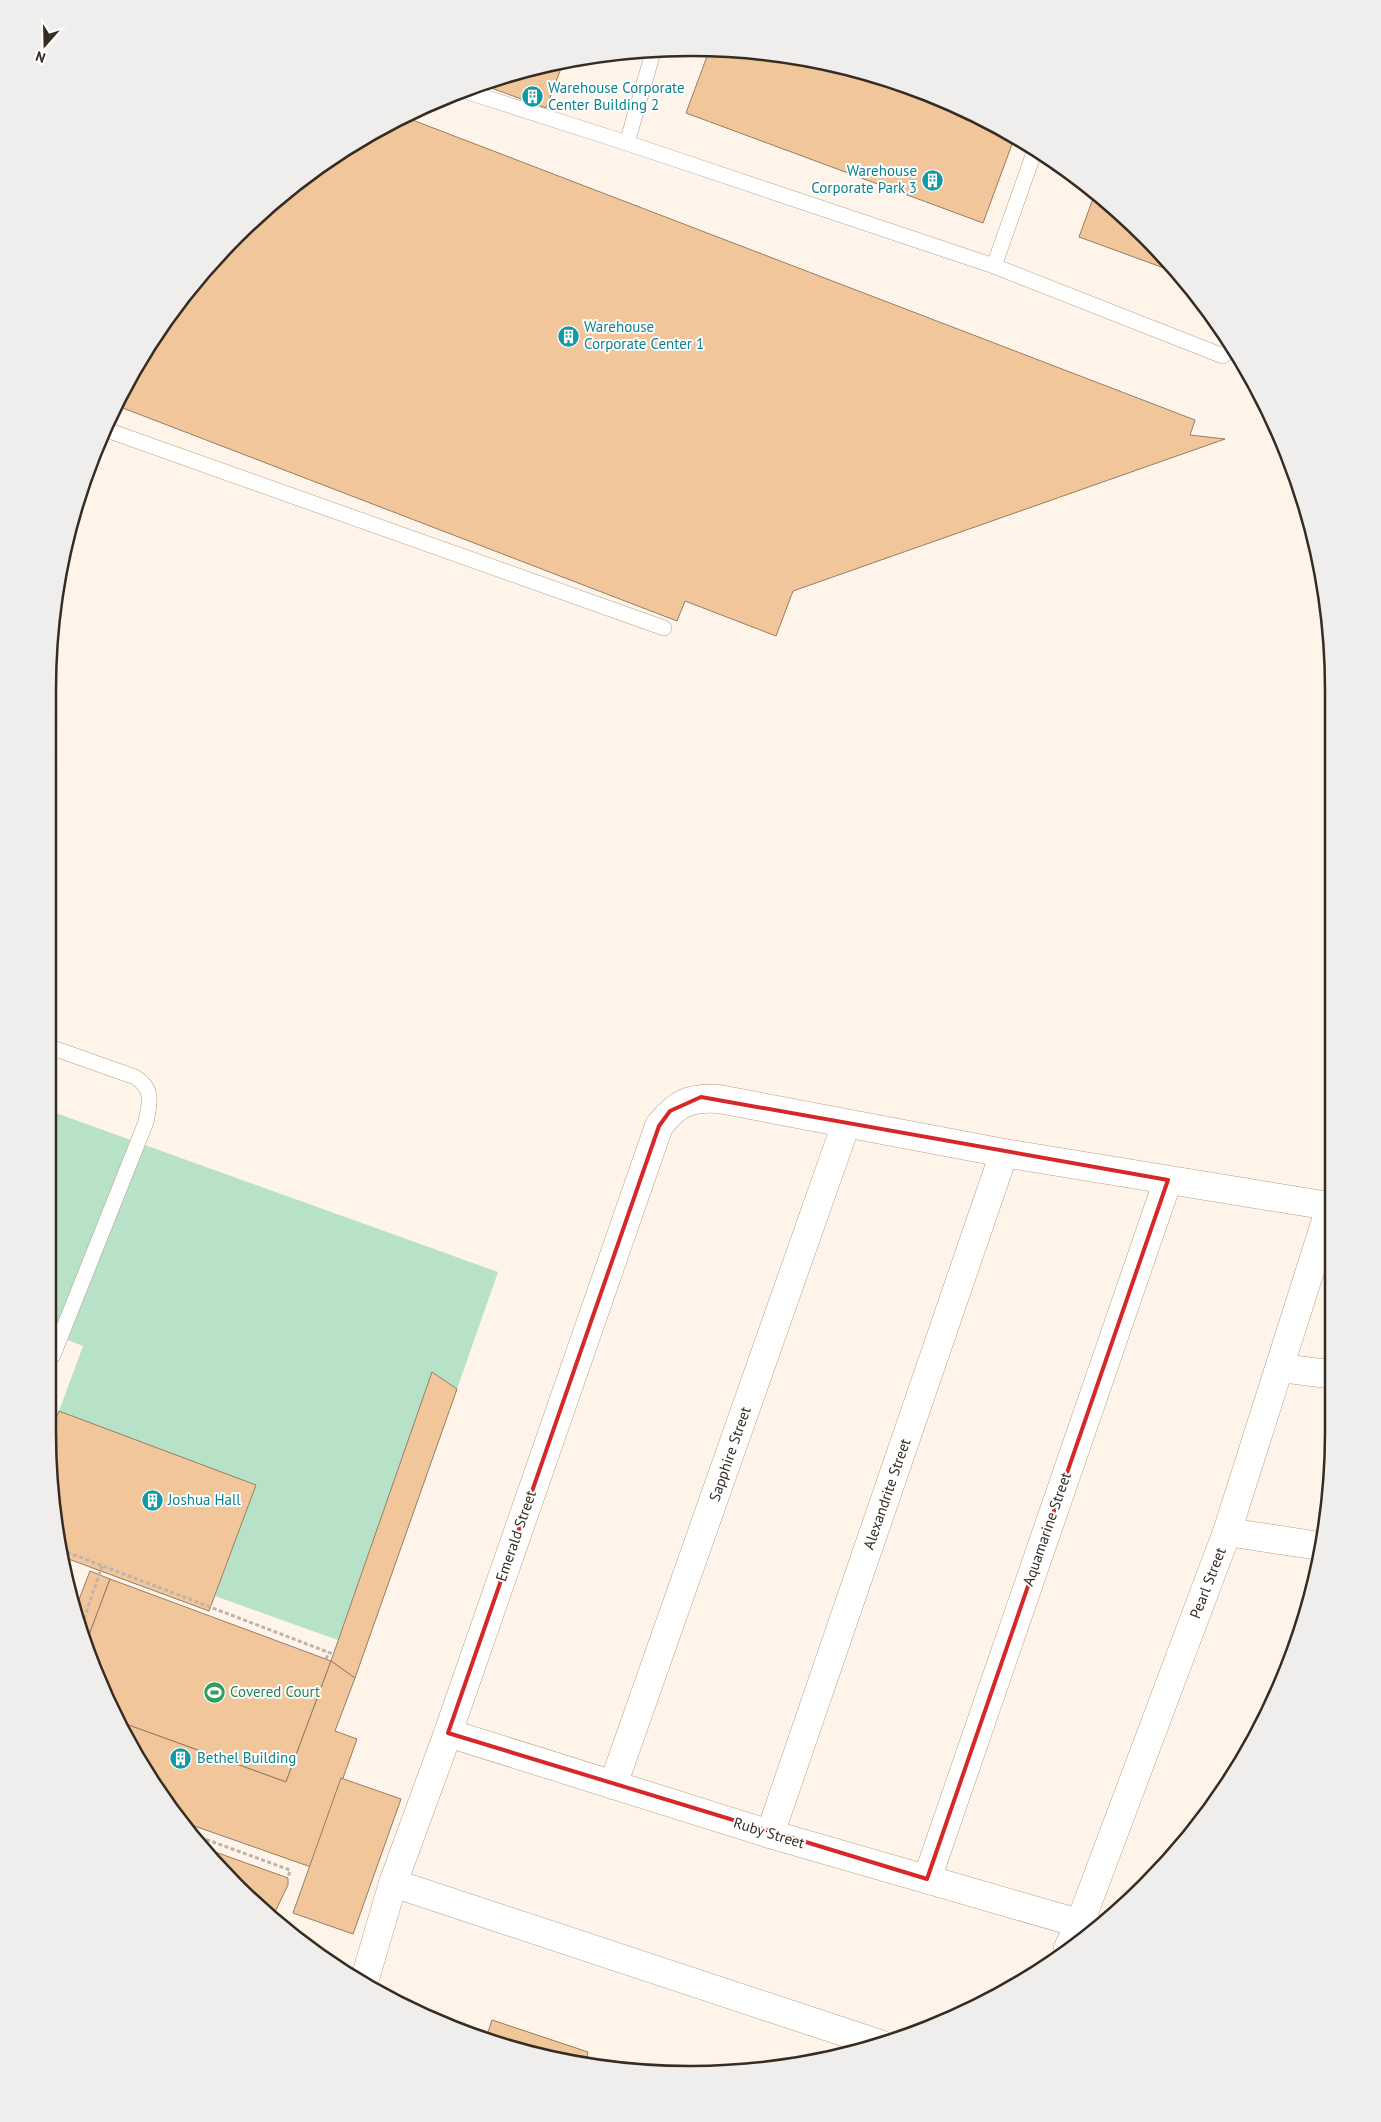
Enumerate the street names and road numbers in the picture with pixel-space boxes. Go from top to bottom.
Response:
street label: Sapphire Street [704,1404,755,1504]
street label: Alexandrite Street [859,1436,914,1552]
street label: Aquamarine Street [1018,1469,1075,1588]
street label: Emerald Street [491,1488,540,1584]
street label: Pearl Street [1185,1545,1230,1621]
street label: Ruby Street [731,1813,807,1852]

